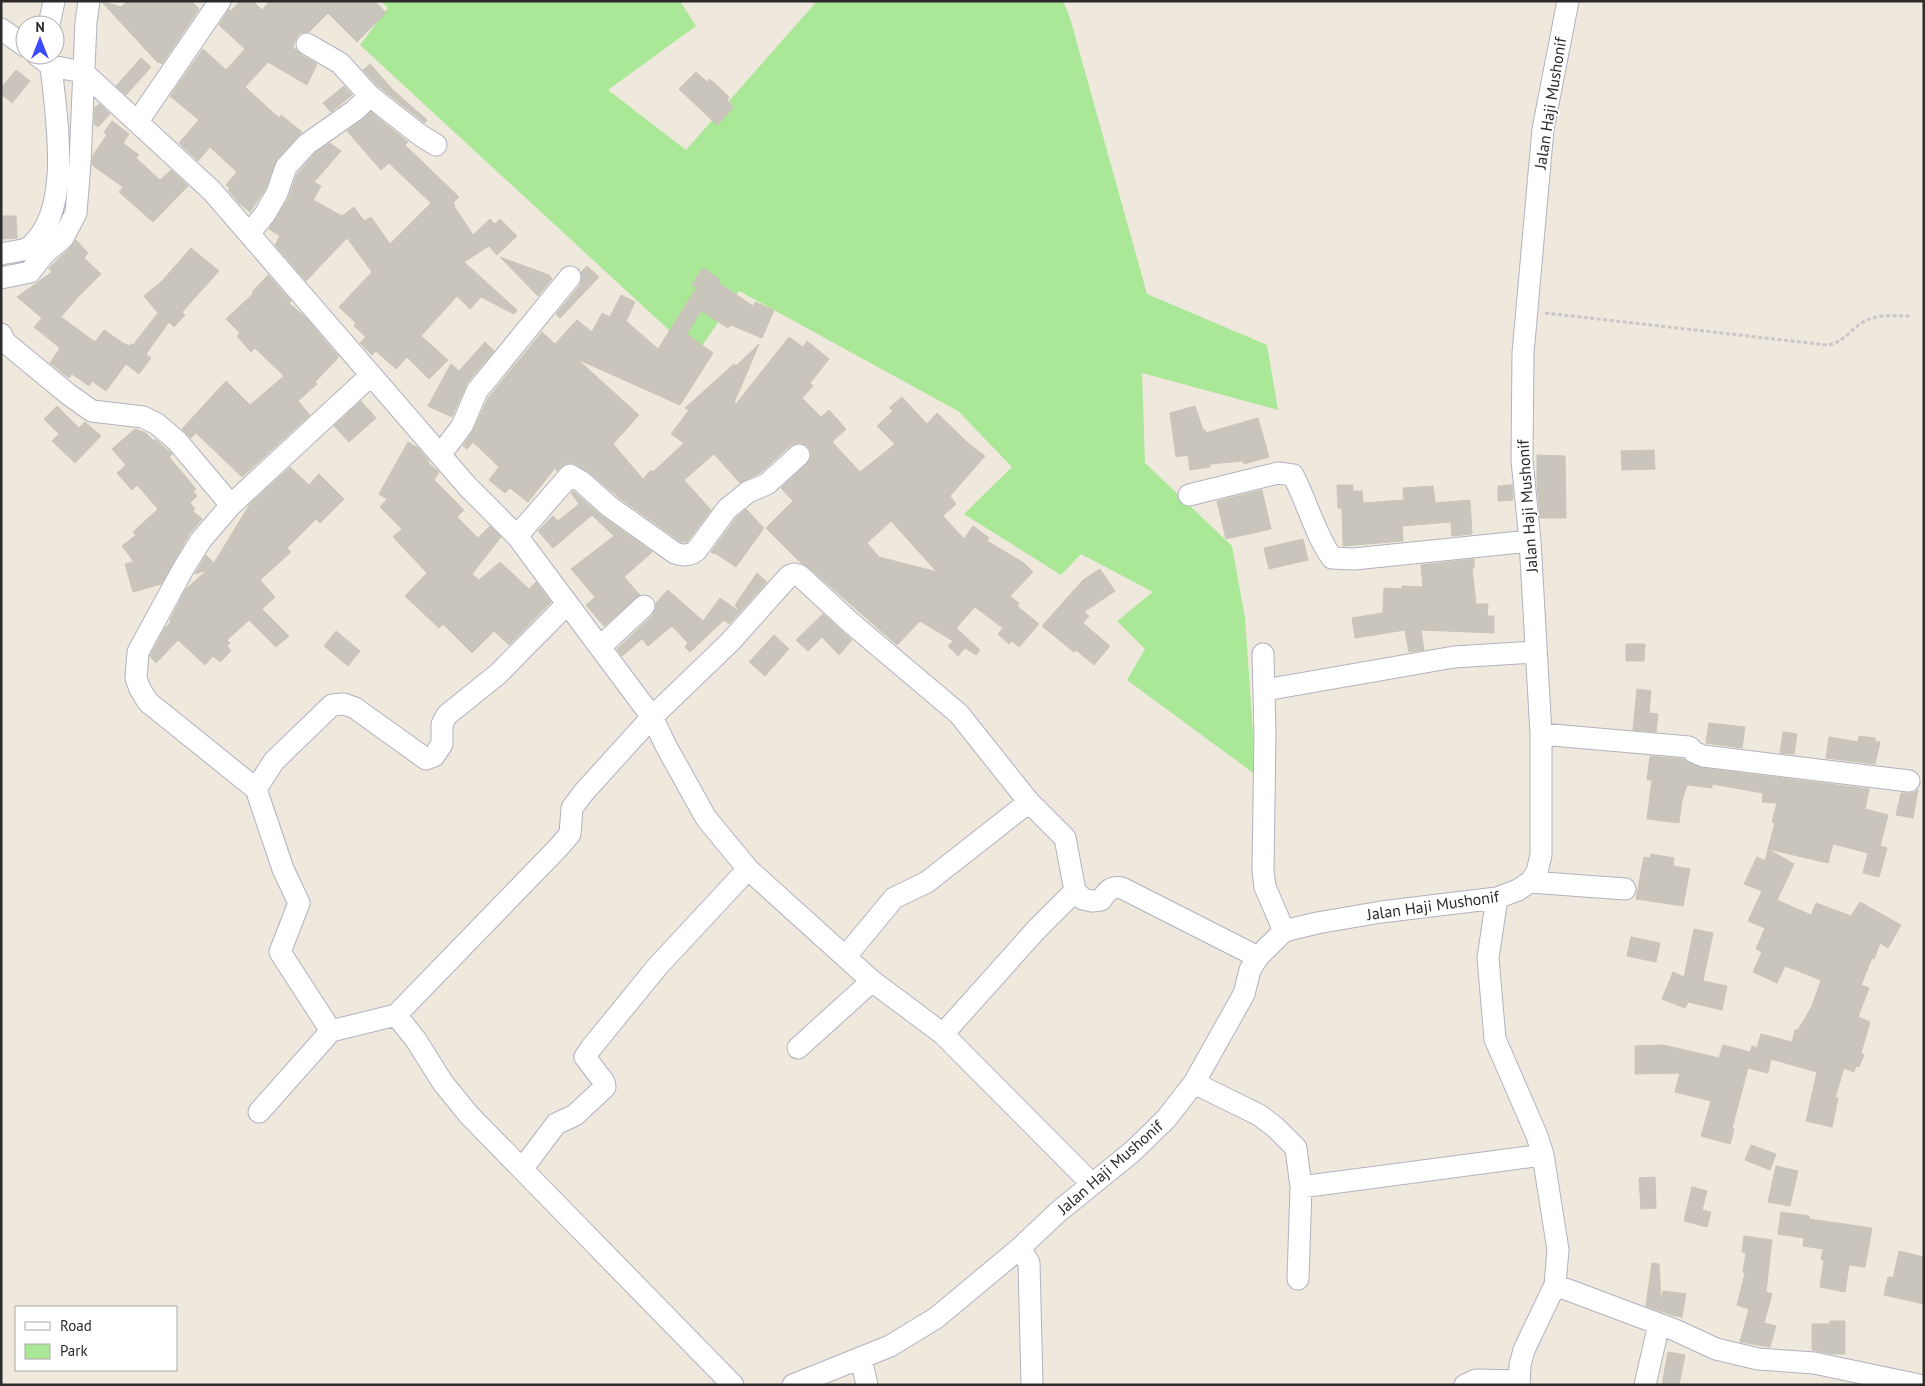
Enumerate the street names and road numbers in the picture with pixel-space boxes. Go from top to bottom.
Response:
street label: Jalan Haji Mushonif [1530,35,1570,171]
street label: Jalan Haji Mushonif [1512,438,1542,574]
street label: Jalan Haji Mushonif [1365,886,1501,924]
street label: Jalan Haji Mushonif [1052,1115,1168,1219]

